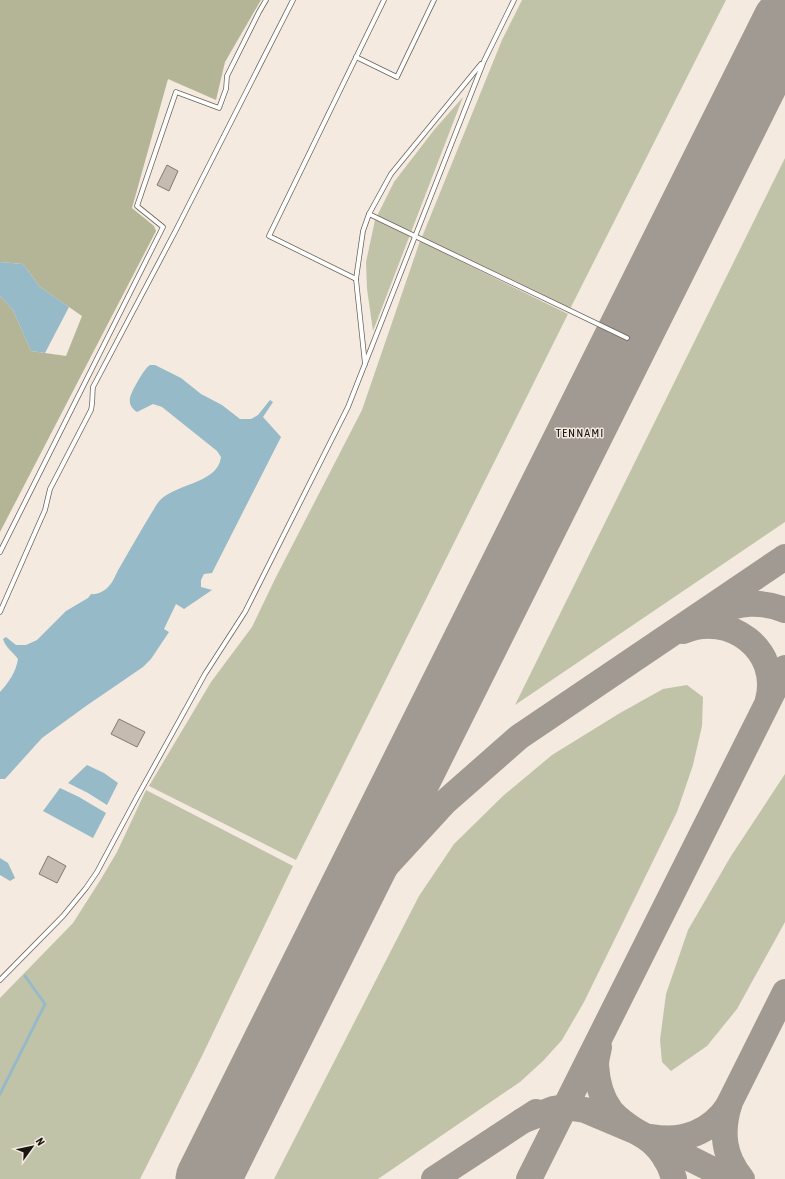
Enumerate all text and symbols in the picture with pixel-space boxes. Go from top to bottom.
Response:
district label: TENNAMI [556,426,604,440]
north arrow [12,1127,52,1167]
text: N [34,1136,47,1148]

